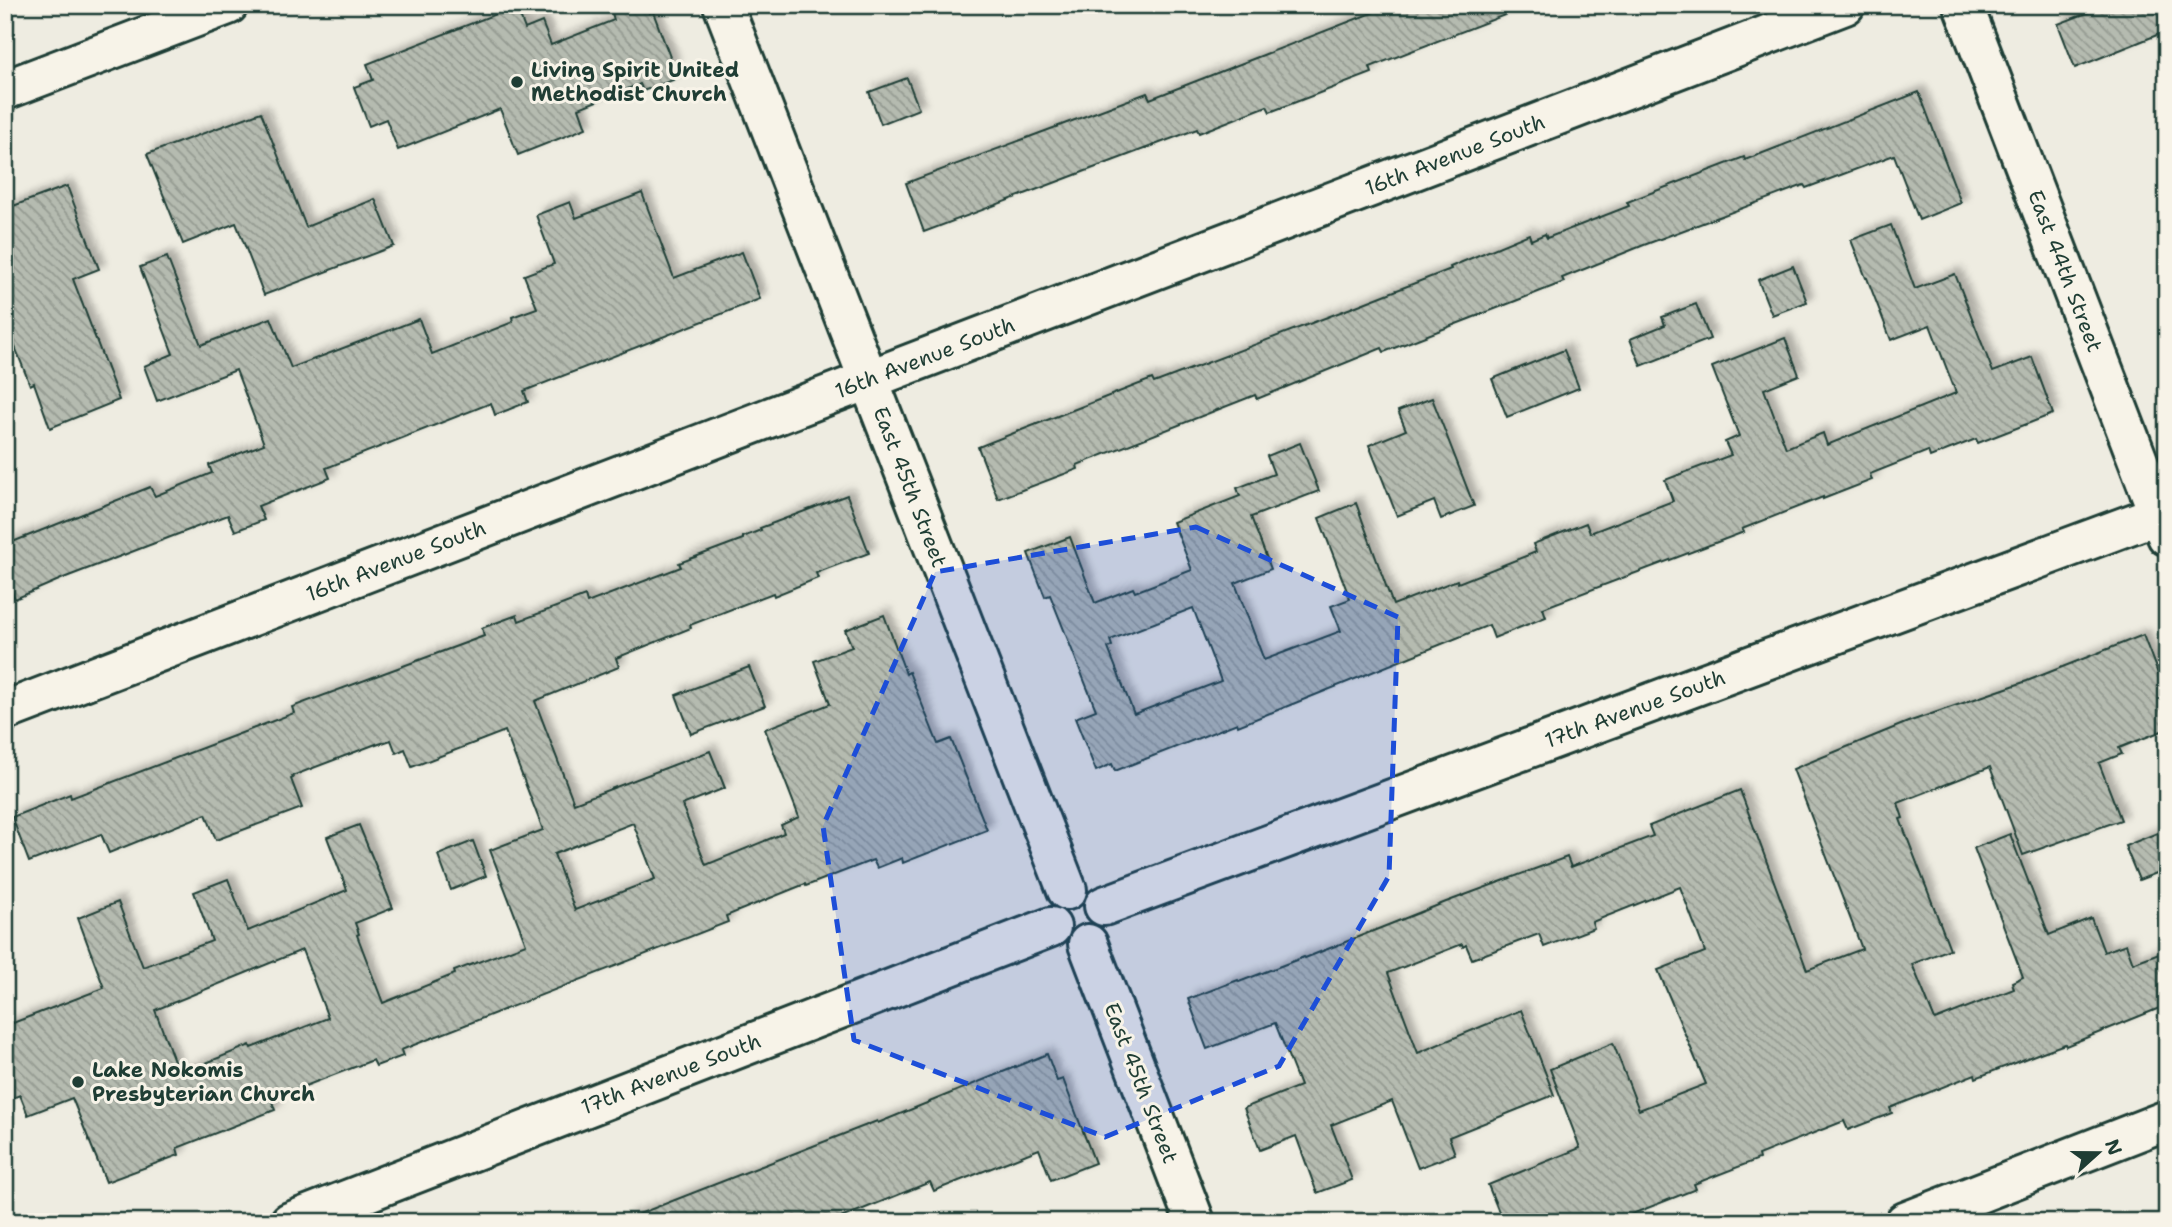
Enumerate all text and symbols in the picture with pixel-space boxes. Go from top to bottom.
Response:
place label: Living Spirit United Methodist Church [531,56,739,108]
marker: Living Spirit United Methodist Church [509,74,525,90]
street label: 16th Avenue South [1361,108,1549,202]
street label: East 44th Street [2021,186,2109,356]
street label: 16th Avenue South [831,311,1019,405]
street label: East 45th Street [866,403,954,571]
street label: 16th Avenue South [302,514,490,608]
street label: 17th Avenue South [1541,663,1729,755]
street label: East 45th Street [1097,999,1185,1167]
street label: 17th Avenue South [577,1027,765,1121]
place label: Lake Nokomis Presbyterian Church [92,1056,315,1108]
marker: Lake Nokomis Presbyterian Church [70,1074,86,1090]
north arrow [2064,1118,2134,1188]
text: N [2099,1136,2128,1159]

